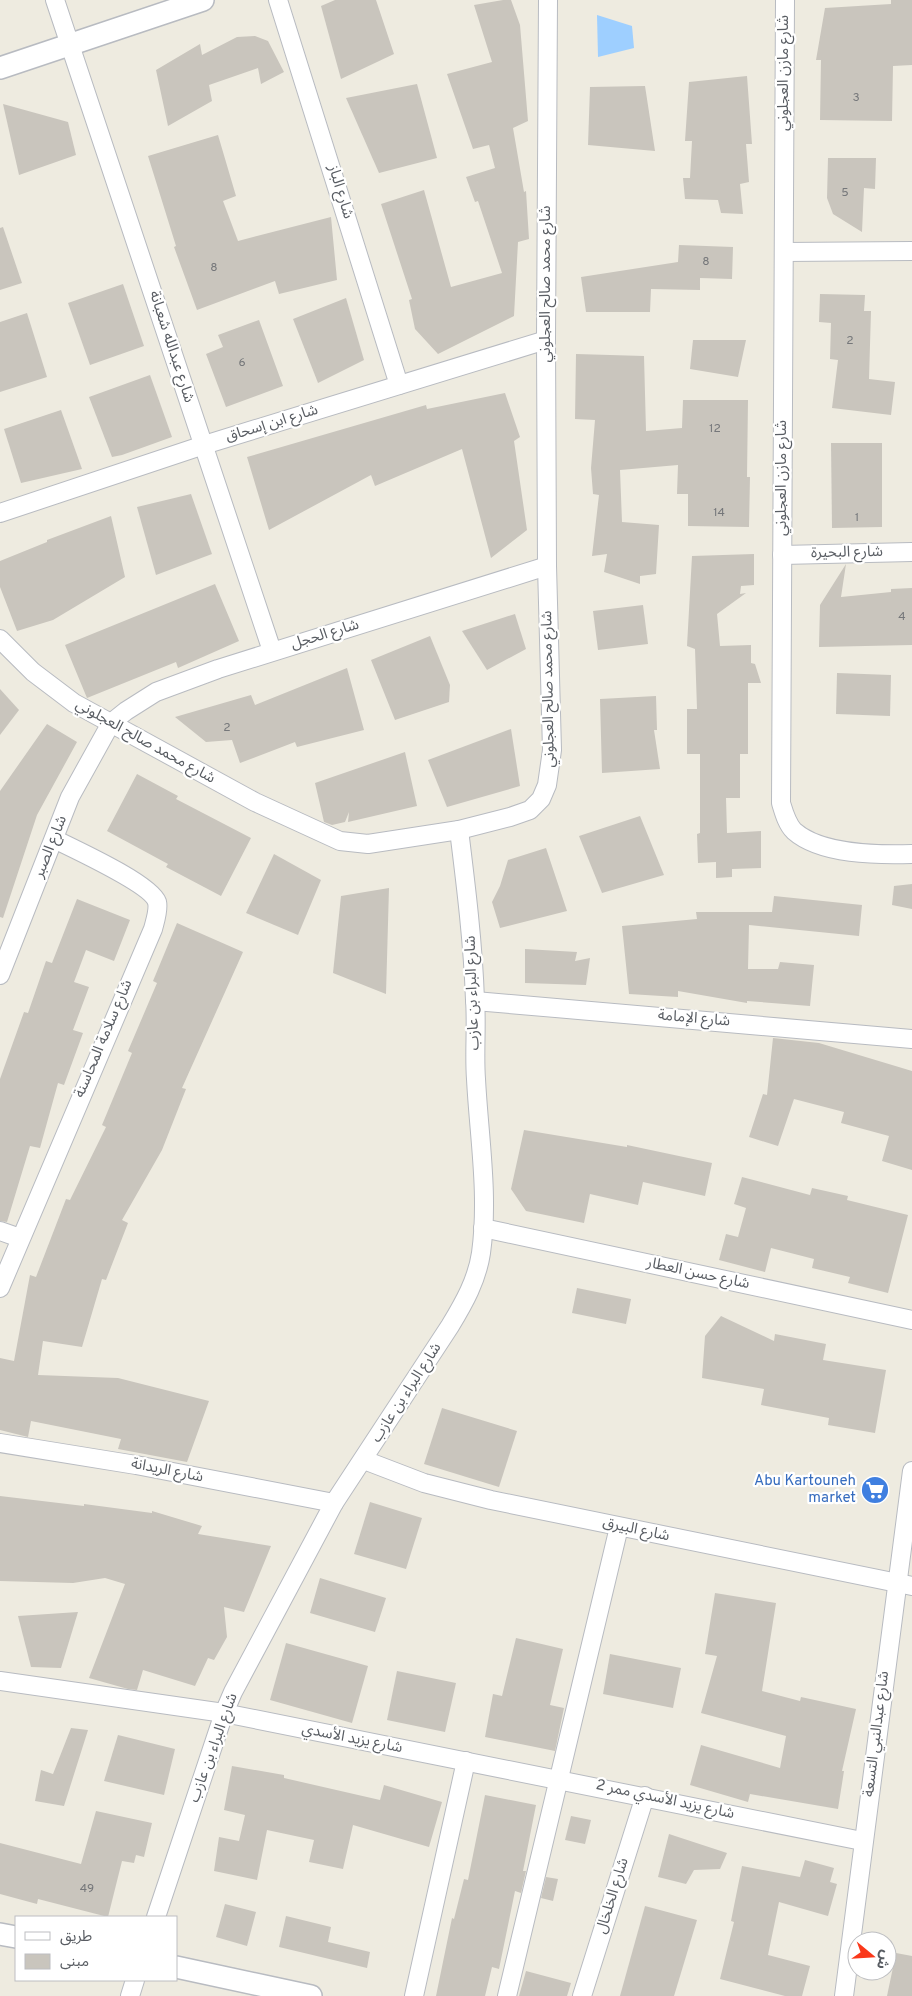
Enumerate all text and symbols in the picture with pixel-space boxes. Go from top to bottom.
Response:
street label: شارع مازن العجلوني [775,15,795,131]
house number: 3 [852,90,860,106]
street label: شارع الباز [322,162,357,222]
house number: 5 [841,185,849,201]
street label: شارع محمد صالح العجلوني [537,205,557,362]
house number: 8 [702,254,710,270]
house number: 8 [210,260,218,276]
street label: شارع عبدالله شعبانة [143,289,198,406]
house number: 2 [846,333,854,349]
house number: 6 [238,355,246,371]
street label: شارع ابن إسحاق [223,401,321,448]
street label: شارع مازن العجلوني [773,420,793,536]
house number: 12 [709,421,721,437]
house number: 14 [713,505,725,521]
house number: 1 [855,510,859,526]
street label: شارع البحيرة [811,543,883,564]
house number: 4 [898,609,906,625]
street label: شارع محمد صالح العجلوني [538,610,561,768]
street label: شارع الحجل [289,616,362,655]
street label: شارع محمد صالح العجلوني [71,696,218,789]
house number: 2 [223,720,231,736]
street label: شارع الصبر [30,813,73,882]
street label: شارع البراء بن عازب [461,935,486,1051]
street label: شارع سلامة المحاسنة [71,977,138,1101]
street label: شارع الإمامة [657,1006,731,1033]
street label: شارع حسن العطار [644,1254,751,1295]
street label: شارع البراء بن عازب [368,1339,447,1447]
street label: شارع الريدانة [129,1455,205,1488]
place label: Abu Kartouneh market [754,1472,856,1508]
supermarket icon: Abu Kartouneh market [860,1475,890,1505]
street label: شارع البيرق [601,1514,671,1547]
street label: شارع عبدالنبي التسعة [860,1670,895,1798]
street label: شارع البراء بن عازب [185,1690,244,1806]
street label: شارع يزيد الأسدي [300,1720,404,1759]
street label: شارع يزيد الأسدي ممر 2 [594,1776,736,1825]
street label: شارع الخلخال [592,1855,635,1937]
house number: 49 [80,1881,94,1897]
legend [15,1916,178,1981]
text: طريق [60,1928,92,1947]
north arrow [847,1931,897,1981]
text: ش [872,1948,894,1971]
text: مبنى [60,1953,89,1972]

